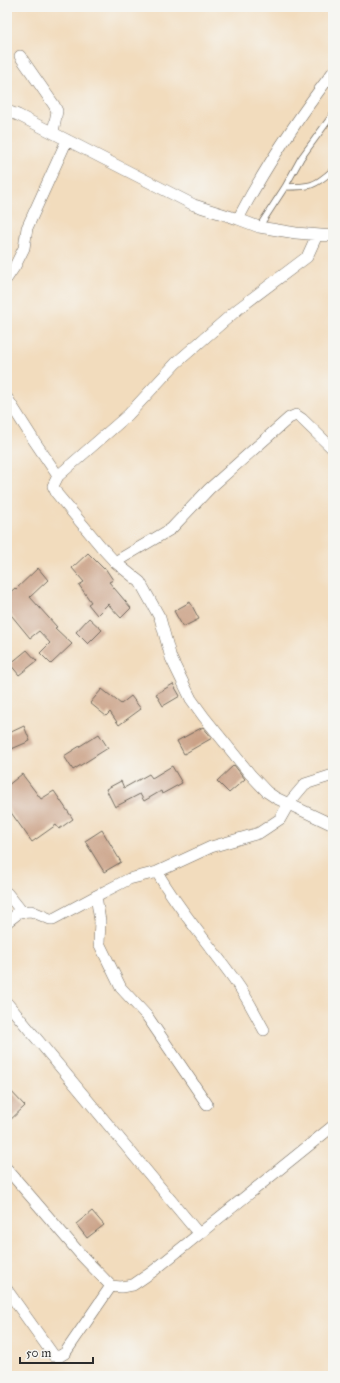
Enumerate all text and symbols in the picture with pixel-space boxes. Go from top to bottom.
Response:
scale bar [20,1339,93,1365]
text: 50 m [26,1346,51,1360]

